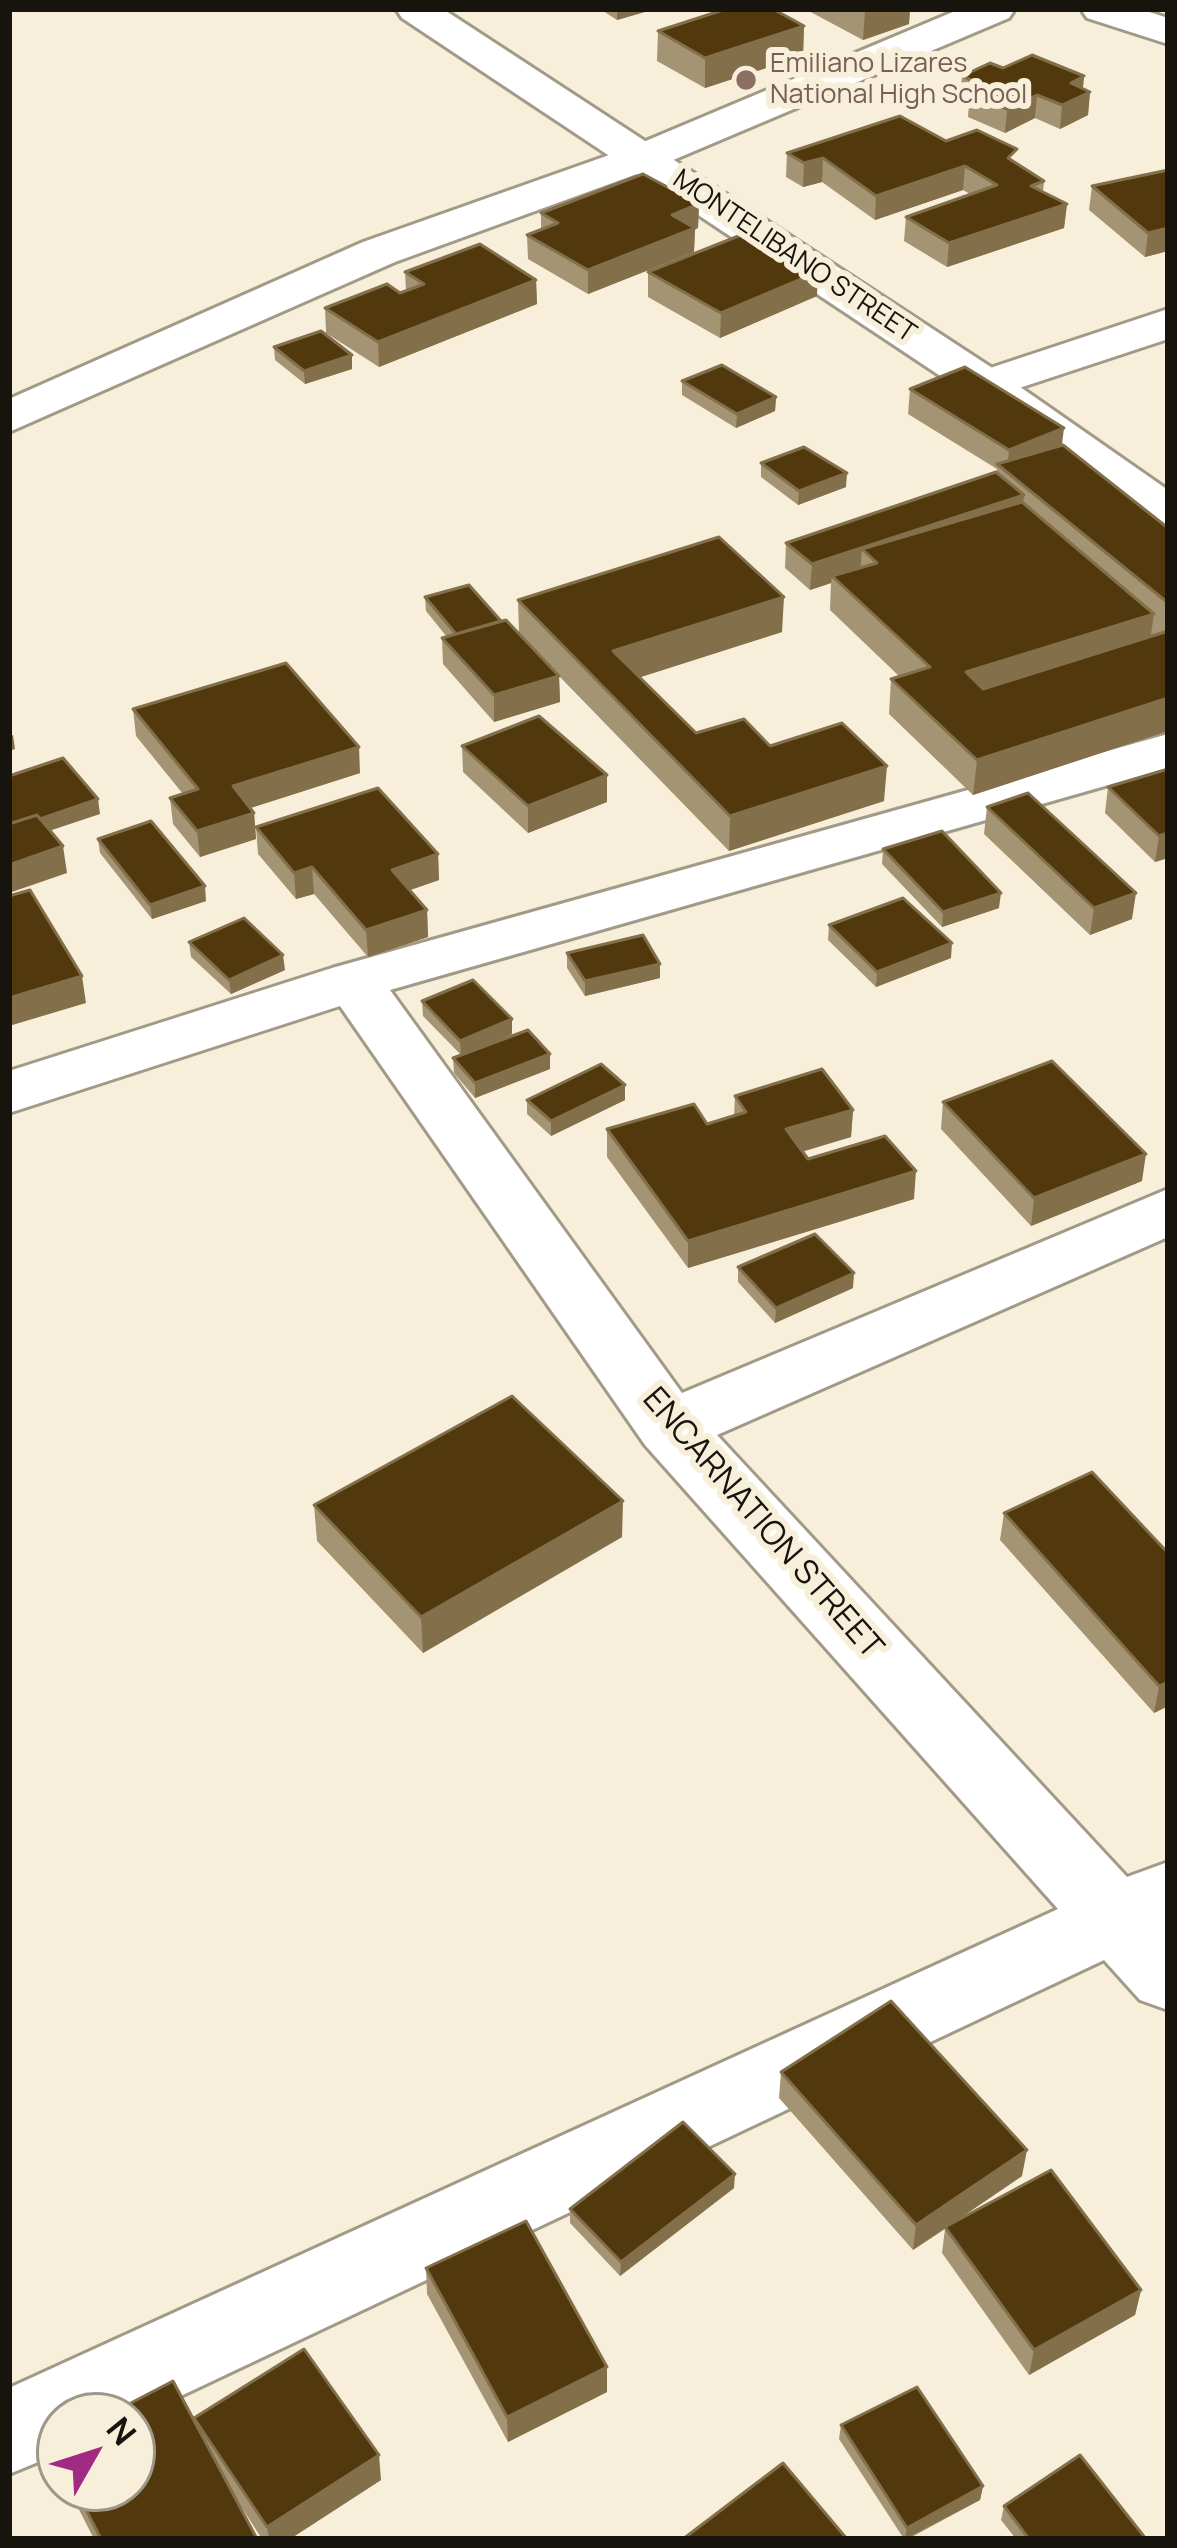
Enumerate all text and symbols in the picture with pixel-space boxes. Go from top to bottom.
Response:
place label: Emiliano Lizares National High School [770,48,1027,111]
marker: Emiliano Lizares National High School [733,67,759,93]
street label: MONTELIBANO STREET [666,164,922,350]
street label: ENCARNATION STREET [634,1380,890,1668]
north arrow [36,2392,156,2512]
text: N [97,2408,147,2454]

